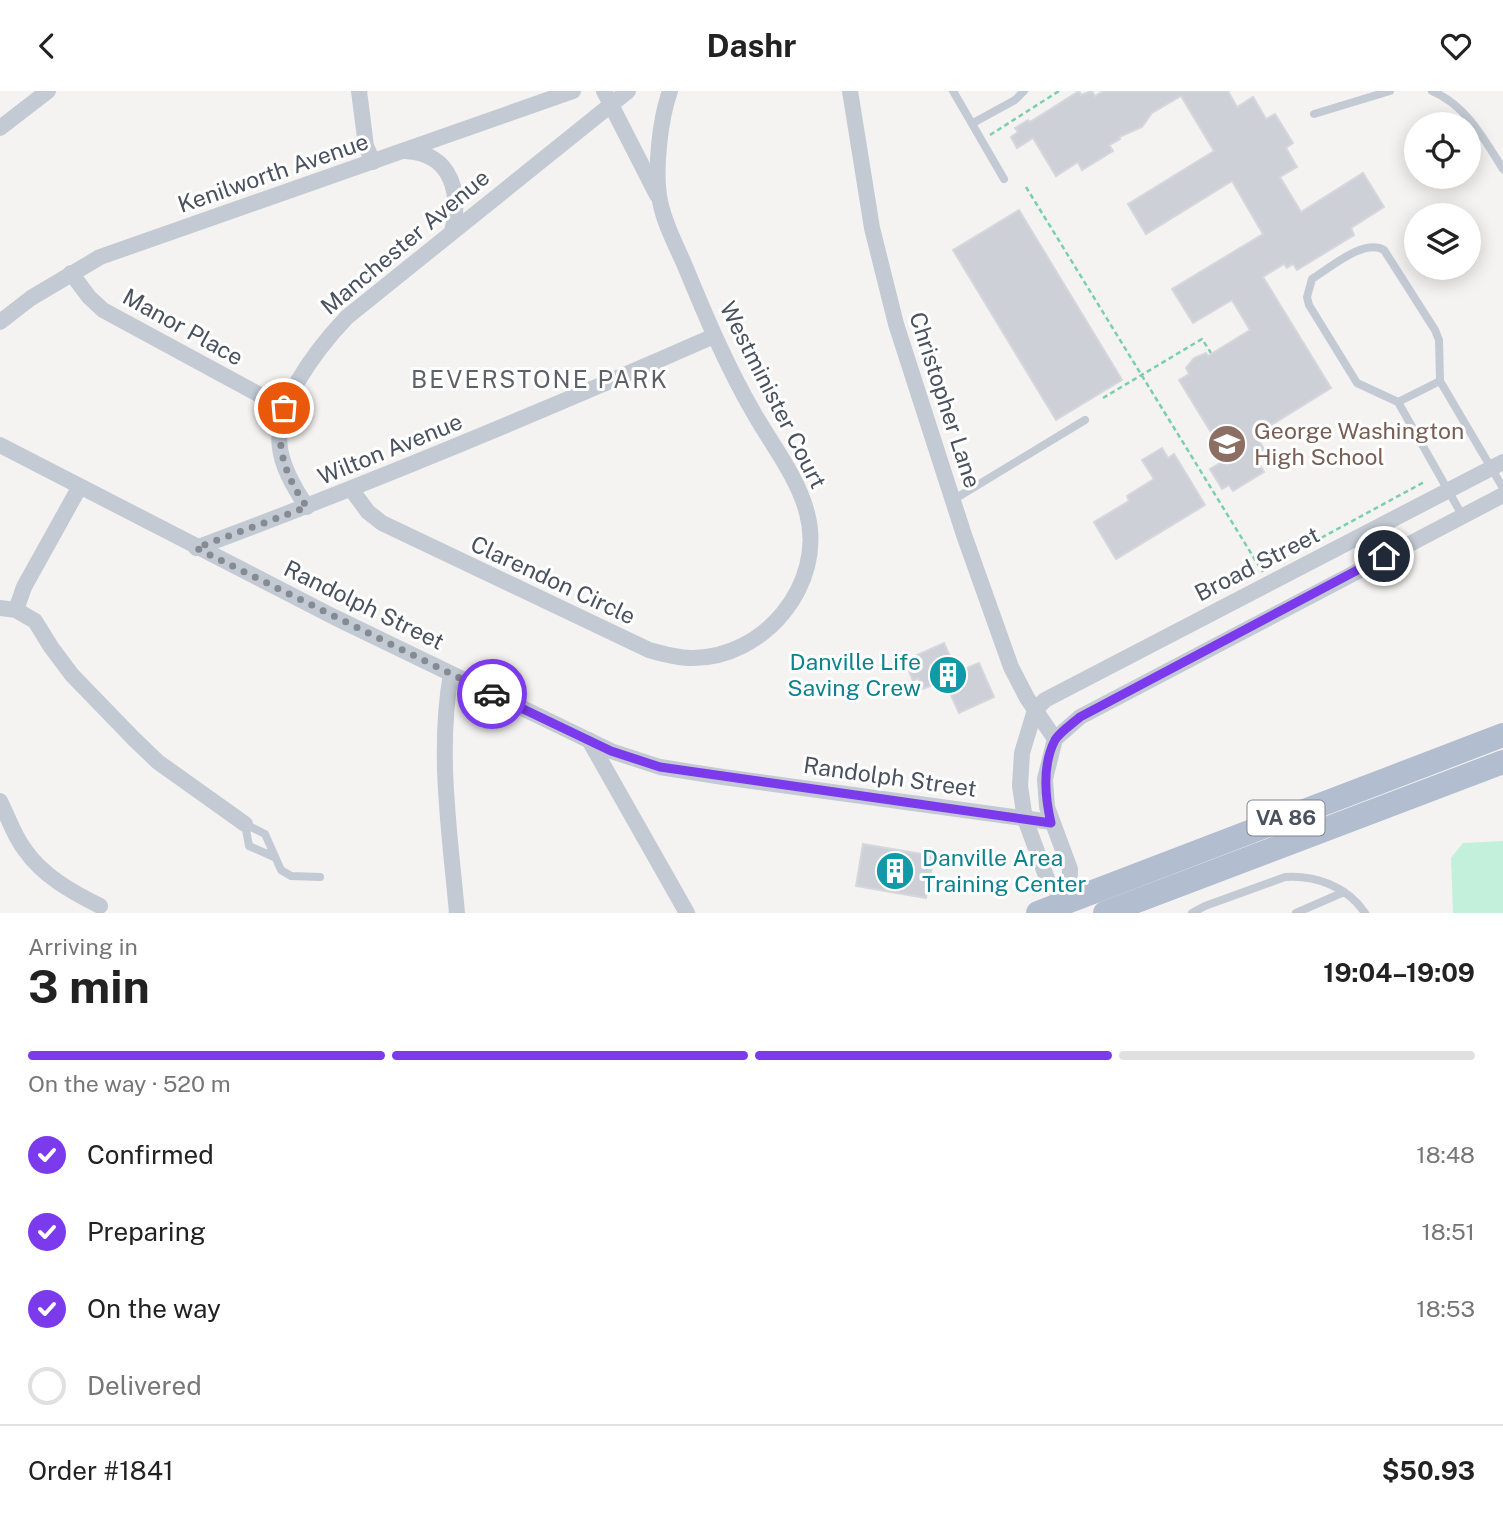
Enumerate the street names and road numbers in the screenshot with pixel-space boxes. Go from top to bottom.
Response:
street label: Kenilworth Avenue [174,127,372,218]
street label: Manchester Avenue [315,163,494,320]
street label: Manor Place [118,282,248,371]
street label: Westminister Court [715,297,832,493]
street label: Christopher Lane [904,309,987,491]
street label: Wilton Avenue [314,407,466,490]
street label: Broad Street [1190,521,1324,607]
street label: Clarendon Circle [467,530,640,629]
street label: Randolph Street [280,554,449,655]
street label: Randolph Street [802,751,978,802]
road number: VA 86 [1248,801,1324,835]

